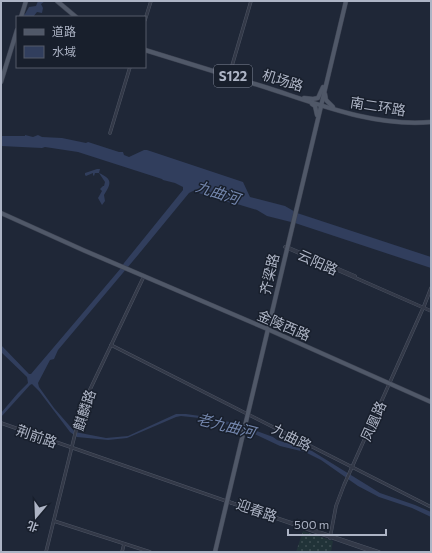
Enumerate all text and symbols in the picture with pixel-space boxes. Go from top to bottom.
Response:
legend [16,16,146,68]
text: 道路 [52,24,76,38]
text: 水域 [52,44,76,58]
road number: S122 [214,65,252,87]
street label: 机场路 [260,66,306,94]
street label: 南二环路 [349,93,407,119]
water label: 九曲河 [194,176,245,208]
street label: 云阳路 [295,246,341,278]
street label: 齐梁路 [256,252,282,296]
street label: 金陵西路 [255,306,313,344]
street label: 麒麟路 [69,387,99,433]
street label: 凤凰路 [357,398,389,444]
water label: 老九曲河 [195,409,260,442]
street label: 九曲路 [269,420,315,454]
street label: 荆前路 [14,421,60,451]
street label: 迎春路 [234,495,280,525]
north arrow [16,497,56,537]
scale bar [288,511,386,537]
text: 500 m [294,517,329,531]
text: 北 [25,519,40,535]

